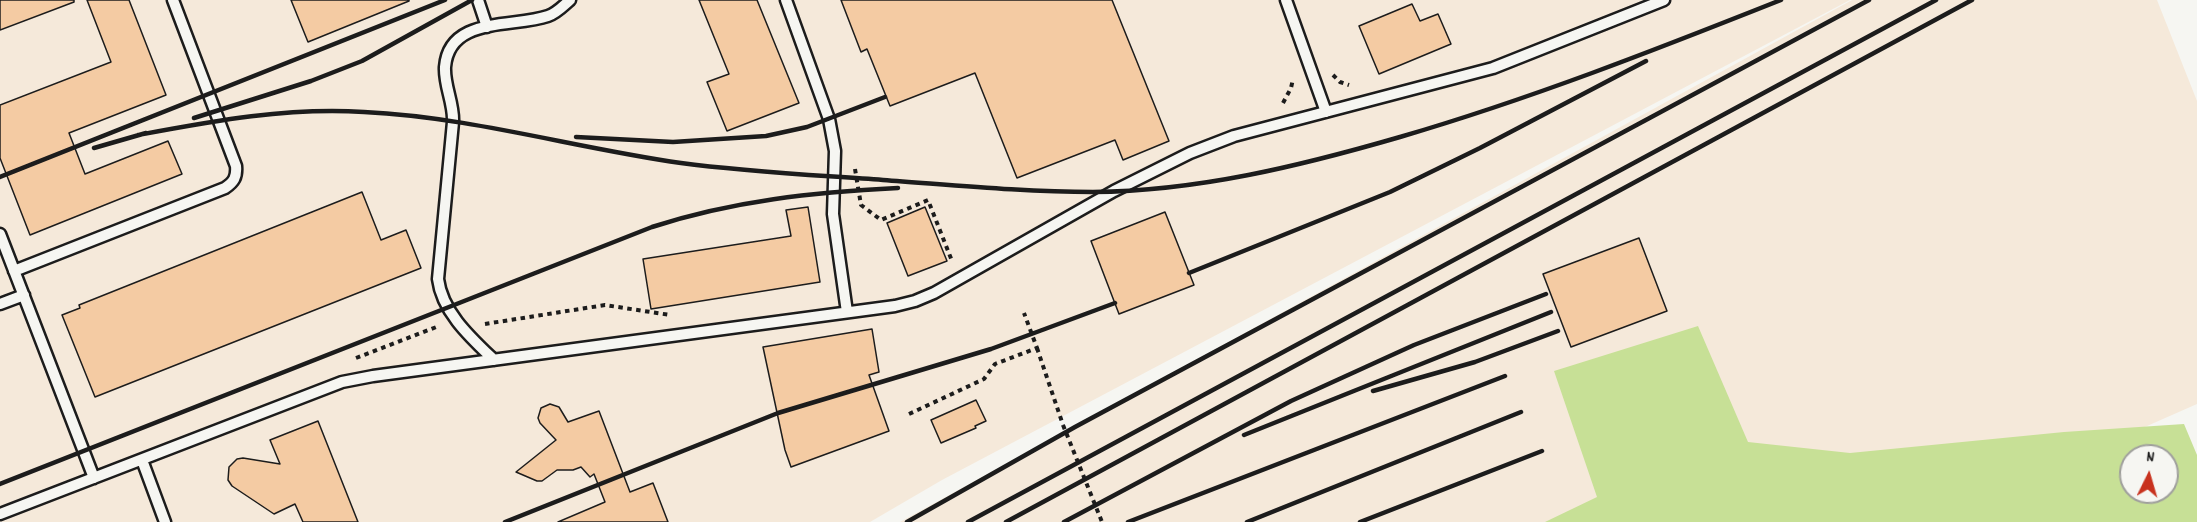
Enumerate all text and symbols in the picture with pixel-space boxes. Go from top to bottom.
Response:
north arrow [2119,444,2179,504]
text: N [2145,446,2155,469]

